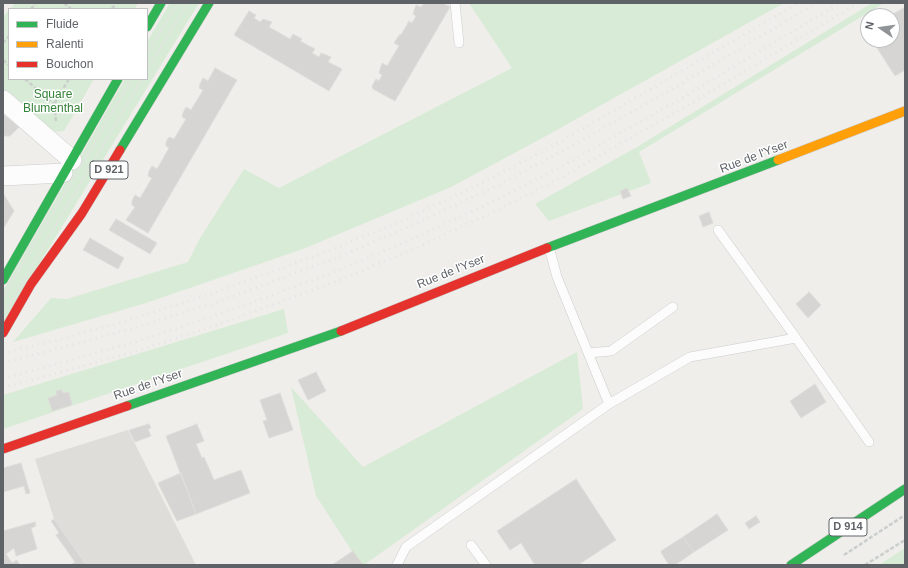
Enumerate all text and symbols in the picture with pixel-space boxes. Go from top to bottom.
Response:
legend [8,8,148,80]
north arrow [860,8,900,48]
text: Fluide [46,17,79,31]
text: N [863,20,876,31]
text: Ralenti [46,37,83,51]
text: Bouchon [46,57,93,71]
park label: Square Blumenthal [23,88,83,116]
street label: Rue de l'Yser [718,137,790,177]
road number: D 921 [90,161,128,179]
street label: Rue de l'Yser [415,252,487,292]
street label: Rue de l'Yser [112,367,184,403]
road number: D 914 [829,518,867,536]

